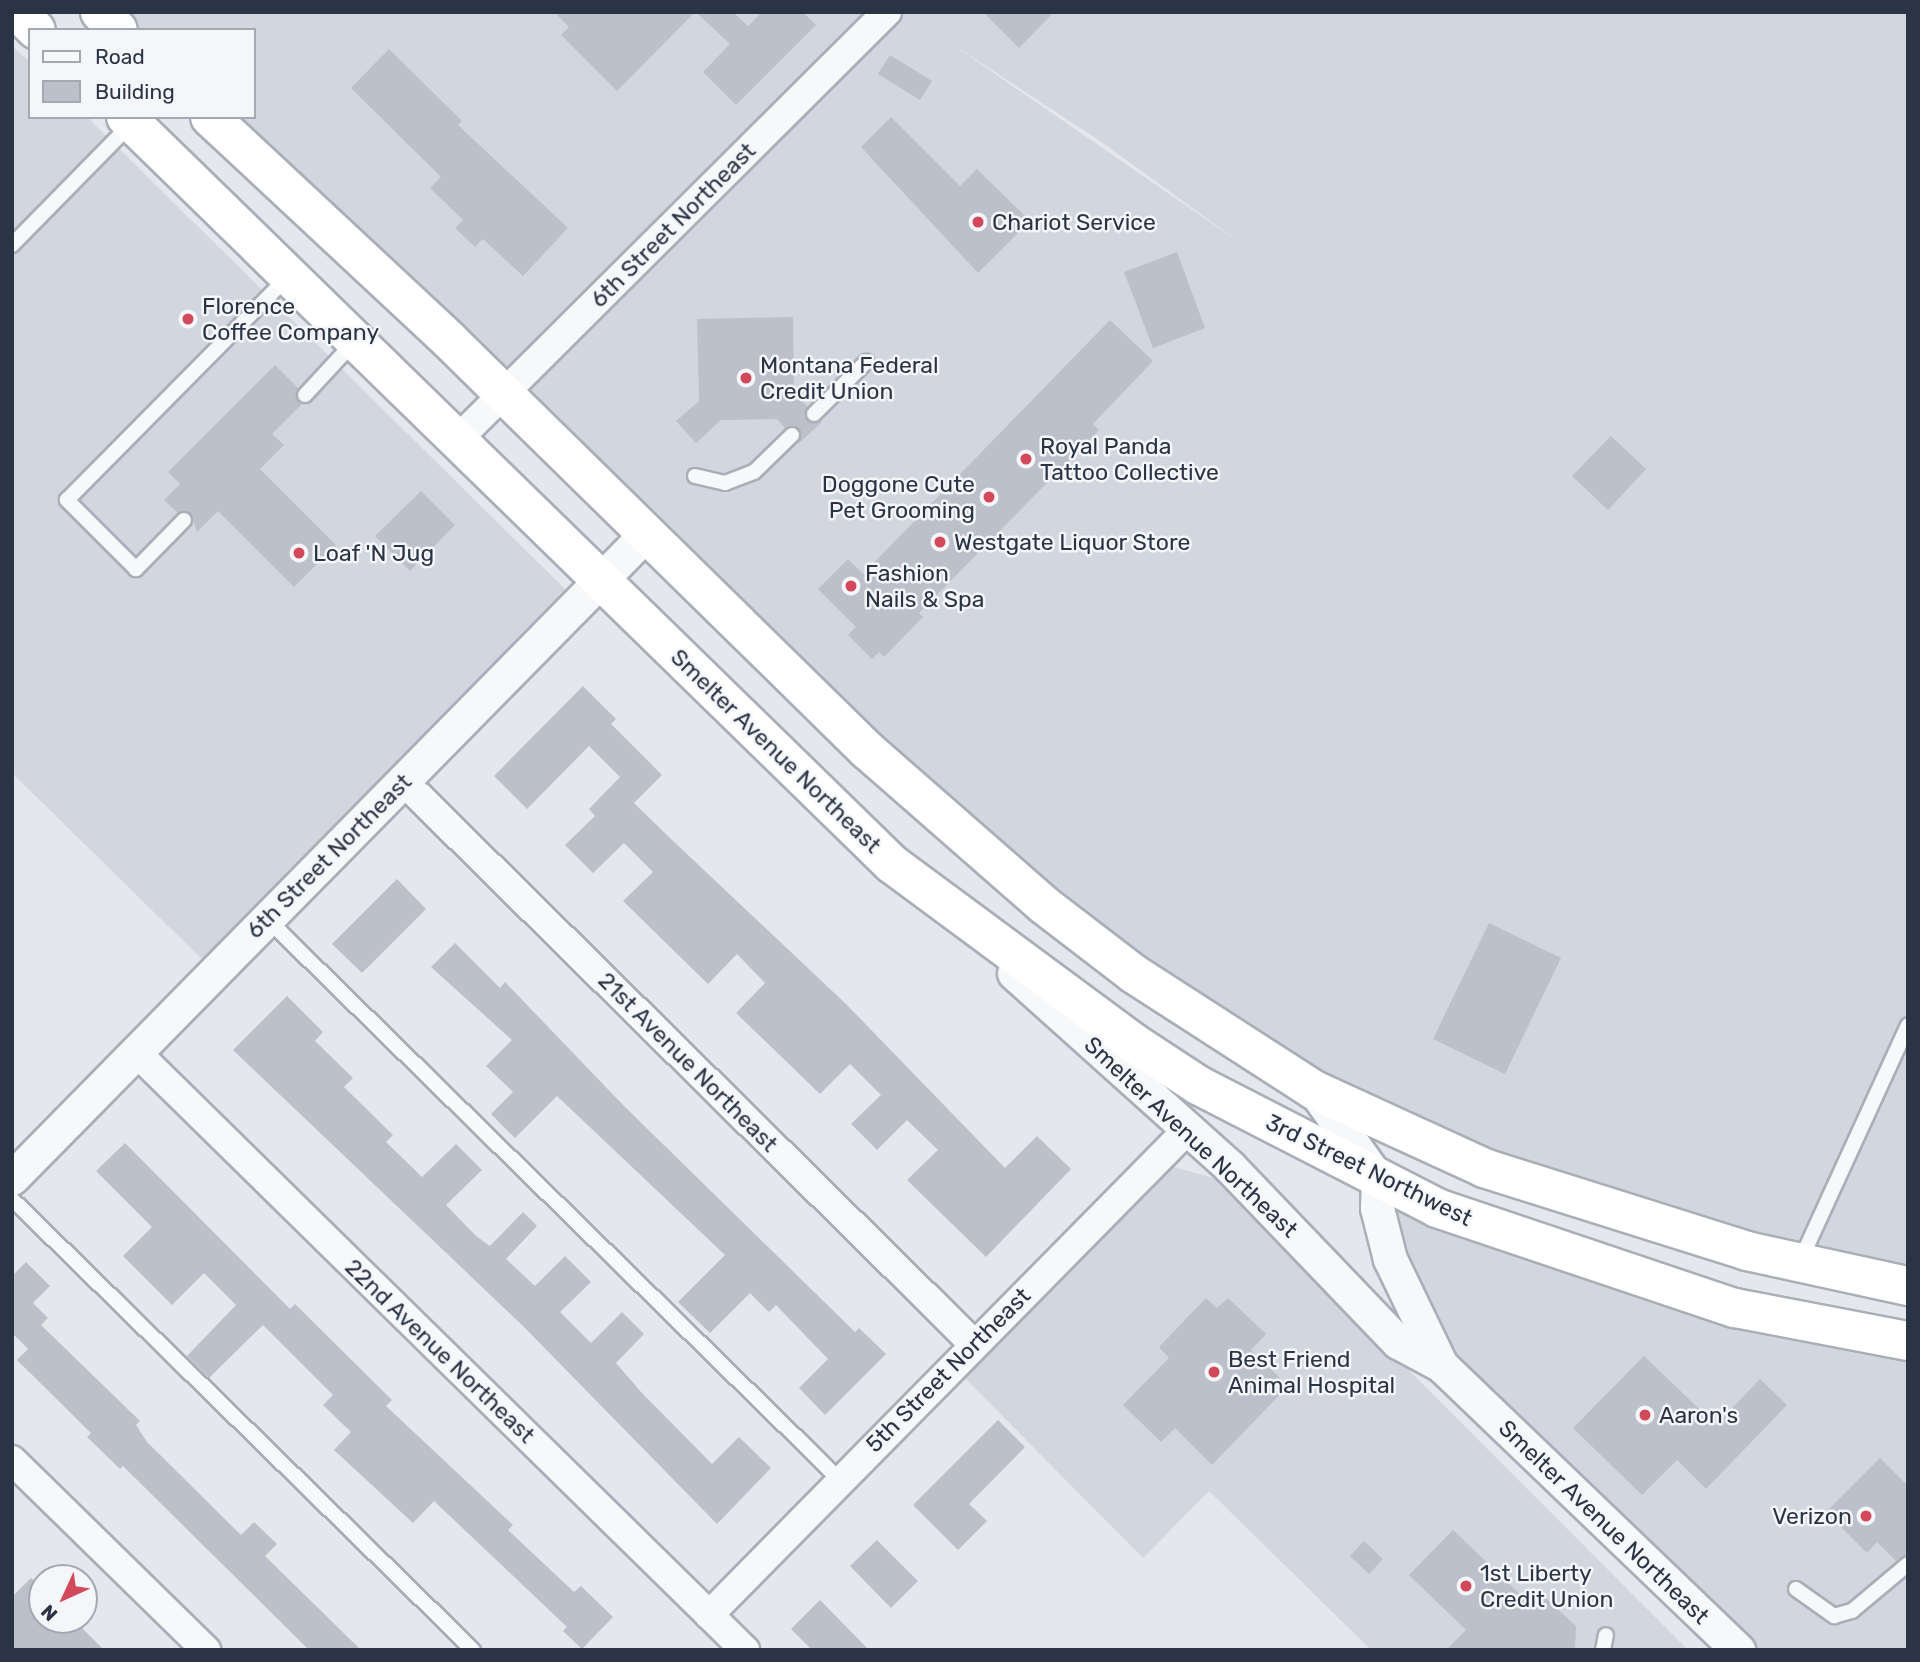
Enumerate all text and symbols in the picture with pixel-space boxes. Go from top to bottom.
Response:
legend [28,28,256,119]
text: Road [95,44,145,69]
text: Building [95,79,175,104]
street label: 6th Street Northeast [585,137,761,313]
place label: Chariot Service [992,208,1156,236]
marker: Chariot Service [970,214,986,230]
place label: Florence Coffee Company [202,292,379,346]
marker: Florence Coffee Company [180,311,196,327]
place label: Montana Federal Credit Union [760,351,939,405]
marker: Montana Federal Credit Union [738,370,754,386]
place label: Royal Panda Tattoo Collective [1040,432,1219,486]
marker: Royal Panda Tattoo Collective [1018,451,1034,467]
place label: Doggone Cute Pet Grooming [822,470,975,524]
marker: Doggone Cute Pet Grooming [981,489,997,505]
place label: Westgate Liquor Store [954,528,1191,556]
marker: Westgate Liquor Store [932,534,948,550]
place label: Loaf 'N Jug [313,539,435,567]
marker: Loaf 'N Jug [291,545,307,561]
place label: Fashion Nails & Spa [865,559,985,613]
marker: Fashion Nails & Spa [843,578,859,594]
street label: Smelter Avenue Northeast [665,643,887,859]
street label: 6th Street Northeast [241,768,417,944]
street label: 21st Avenue Northeast [592,966,784,1158]
street label: Smelter Avenue Northeast [1078,1030,1304,1244]
street label: 3rd Street Northwest [1261,1108,1477,1232]
street label: 22nd Avenue Northeast [339,1253,541,1449]
street label: 5th Street Northeast [860,1282,1036,1458]
place label: Best Friend Animal Hospital [1228,1345,1395,1399]
marker: Best Friend Animal Hospital [1206,1364,1222,1380]
place label: Aaron's [1659,1401,1738,1429]
marker: Aaron's [1637,1407,1653,1423]
street label: Smelter Avenue Northeast [1493,1414,1715,1630]
place label: Verizon [1772,1502,1852,1530]
marker: Verizon [1858,1508,1874,1524]
place label: 1st Liberty Credit Union [1480,1559,1613,1613]
north arrow [28,1564,98,1634]
marker: 1st Liberty Credit Union [1458,1578,1474,1594]
text: N [36,1600,62,1626]

